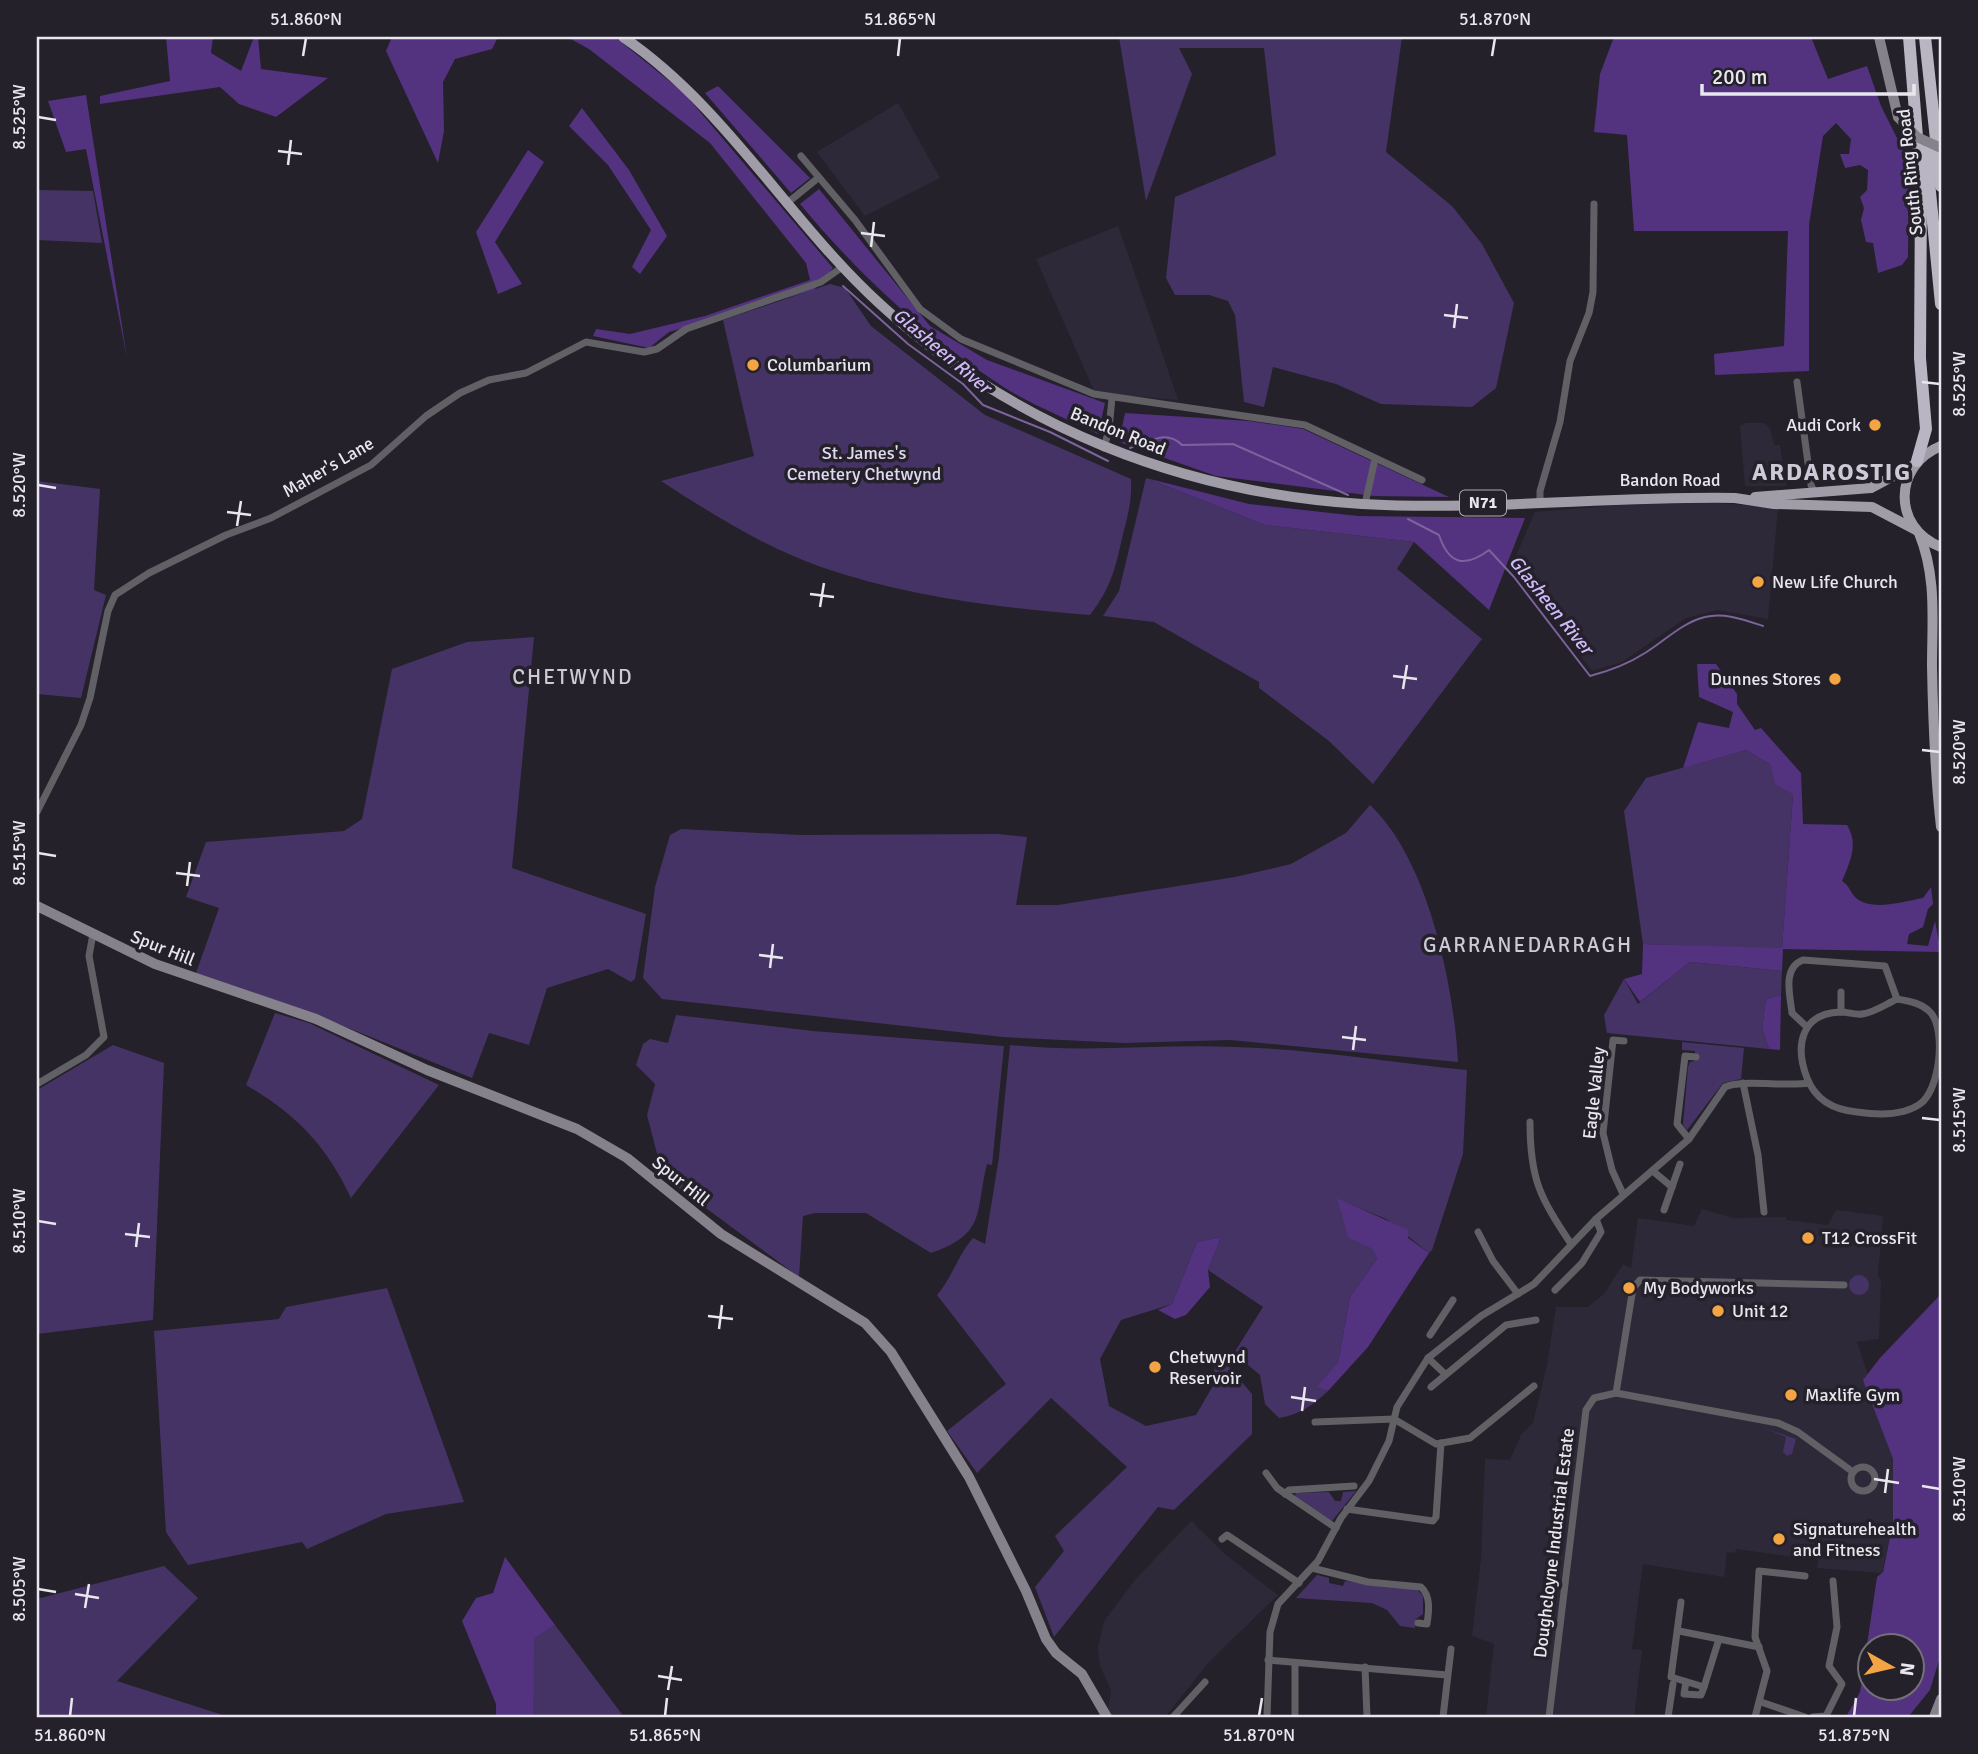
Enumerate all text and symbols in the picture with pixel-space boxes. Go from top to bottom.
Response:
text: 51.860°N [270,8,342,30]
text: 51.865°N [864,8,936,30]
text: 51.870°N [1459,8,1531,30]
scale bar [1702,52,1913,96]
text: 200 m [1712,64,1767,90]
text: 8.525°W [8,84,30,150]
street label: South Ring Road [1892,108,1928,236]
water label: Glasheen River [888,303,998,401]
text: 8.525°W [1948,351,1970,417]
place label: Columbarium [767,354,871,376]
marker: Columbarium [745,357,761,373]
street label: Bandon Road [1067,402,1169,460]
place label: Audi Cork [1786,414,1861,436]
marker: Audi Cork [1867,417,1883,433]
street label: Maher's Lane [278,432,378,502]
park label: St. James's Cemetery Chetwynd [787,442,941,485]
text: 8.520°W [8,452,30,518]
district label: ARDAROSTIG [1752,457,1912,487]
street label: Bandon Road [1619,469,1721,491]
road number: N71 [1460,490,1506,516]
water label: Glasheen River [1504,550,1600,662]
place label: New Life Church [1772,571,1898,593]
marker: New Life Church [1750,574,1766,590]
district label: CHETWYND [512,664,634,690]
place label: Dunnes Stores [1710,668,1821,690]
marker: Dunnes Stores [1827,671,1843,687]
text: 8.520°W [1948,719,1970,785]
text: 8.515°W [8,820,30,886]
street label: Spur Hill [128,925,198,971]
district label: GARRANEDARRAGH [1423,932,1633,958]
street label: Eagle Valley [1578,1045,1610,1140]
text: 8.515°W [1948,1087,1970,1153]
street label: Spur Hill [648,1151,714,1211]
text: 8.510°W [8,1188,30,1254]
place label: T12 CrossFit [1822,1227,1917,1249]
marker: T12 CrossFit [1800,1230,1816,1246]
place label: My Bodyworks [1643,1277,1754,1299]
marker: My Bodyworks [1621,1280,1637,1296]
place label: Unit 12 [1732,1300,1788,1322]
marker: Unit 12 [1710,1303,1726,1319]
place label: Chetwynd Reservoir [1169,1346,1246,1389]
marker: Chetwynd Reservoir [1147,1359,1163,1375]
place label: Maxlife Gym [1805,1384,1900,1406]
marker: Maxlife Gym [1783,1387,1799,1403]
street label: Doughcloyne Industrial Estate [1529,1427,1579,1659]
text: 8.510°W [1948,1456,1970,1522]
place label: Signaturehealth and Fitness [1793,1518,1917,1561]
marker: Signaturehealth and Fitness [1771,1531,1787,1547]
text: 8.505°W [8,1556,30,1622]
north arrow [1856,1632,1926,1702]
text: N [1894,1661,1920,1677]
text: 51.860°N [34,1724,106,1746]
text: 51.865°N [629,1724,701,1746]
text: 51.870°N [1223,1724,1295,1746]
text: 51.875°N [1818,1724,1890,1746]

